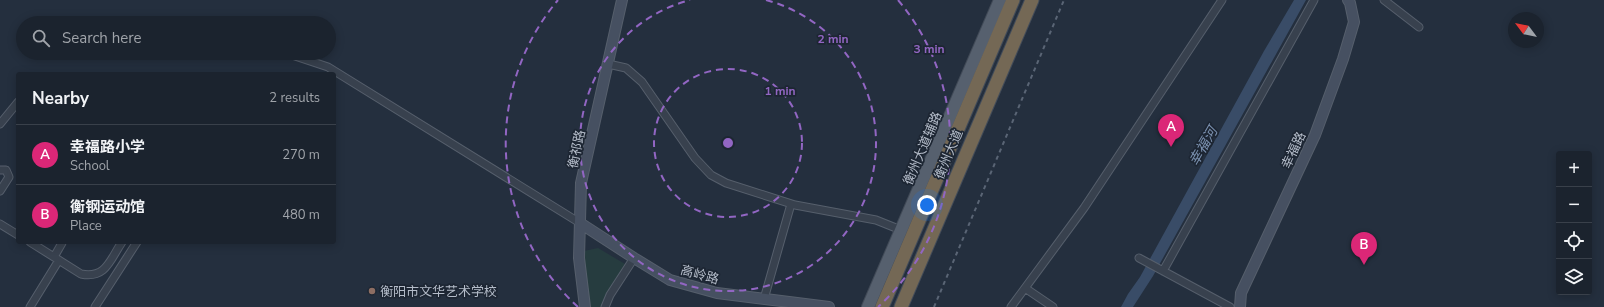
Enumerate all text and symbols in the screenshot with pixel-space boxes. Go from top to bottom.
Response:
north arrow [1508,12,1544,48]
search box [16,16,336,60]
icon: search [30,27,52,49]
text: Search here [62,28,142,48]
text: 2 min [817,31,849,47]
text: 3 min [913,41,945,57]
text: 1 min [764,83,796,99]
text: Nearby [32,87,89,110]
text: 2 results [269,89,320,107]
street label: 衡州大道辅路 [899,109,946,188]
pin: A [1158,114,1184,147]
water label: 幸福河 [1185,121,1224,169]
street label: 衡州大道 [930,127,967,182]
street label: 衡祁路 [564,128,590,170]
street label: 幸福路 [1278,129,1310,172]
centre of rings [721,136,735,150]
text: 幸福路小学 [70,137,145,157]
text: A [40,146,50,164]
text: 270 m [282,146,320,164]
map controls [1556,151,1592,295]
button: + [1556,151,1592,187]
text: School [70,157,110,175]
button: − [1556,187,1592,223]
your location [917,195,937,215]
text: 衡钢运动馆 [70,197,145,217]
text: B [41,206,49,224]
text: 480 m [282,206,320,224]
text: Place [70,217,102,235]
button: locate [1556,223,1592,259]
pin: B [1351,232,1377,265]
button: layers [1556,259,1592,295]
street label: 高岭路 [679,261,721,289]
place label: 衡阳市文华艺术学校 [380,283,497,301]
marker: 衡阳市文华艺术学校 [367,286,377,296]

